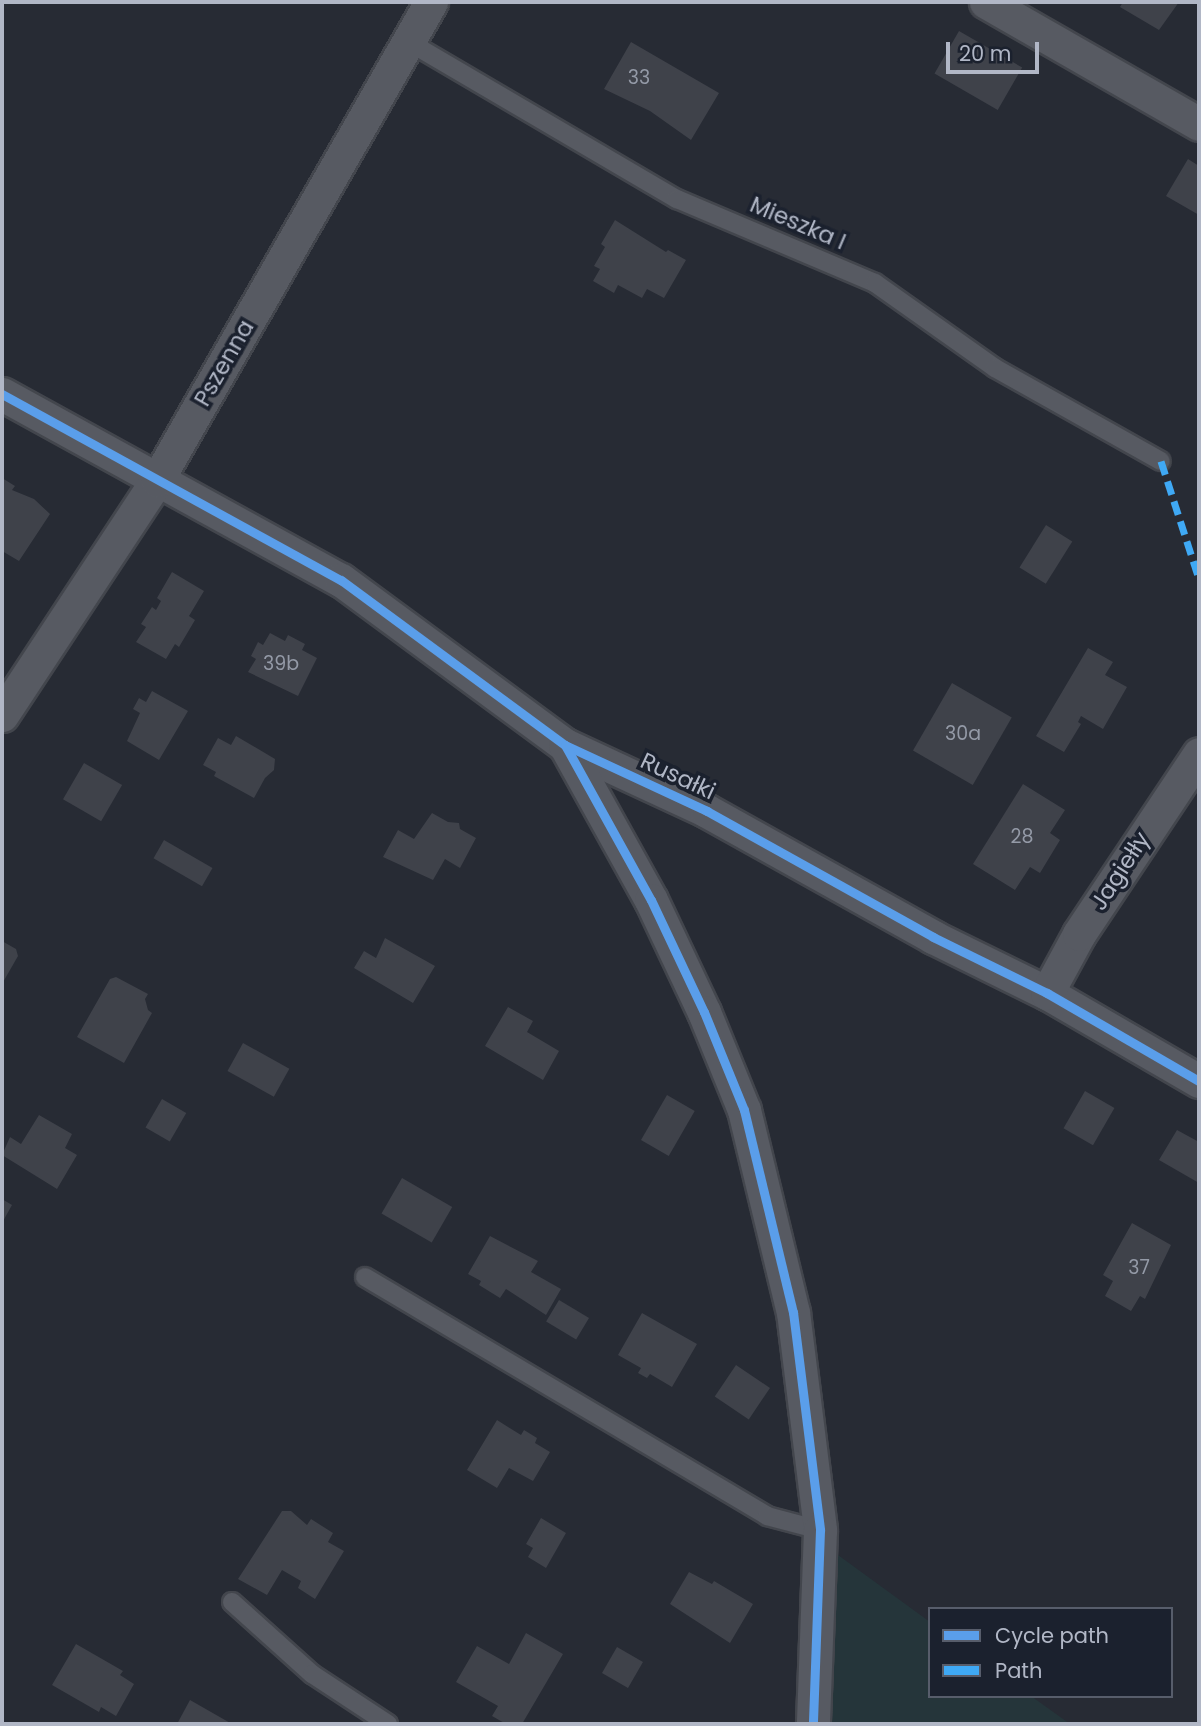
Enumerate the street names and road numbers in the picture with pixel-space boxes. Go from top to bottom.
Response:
street label: Mieszka I [746,190,850,256]
street label: Pszenna [188,315,260,411]
street label: Rusałki [636,747,720,805]
street label: Jagiełły [1085,827,1155,915]

